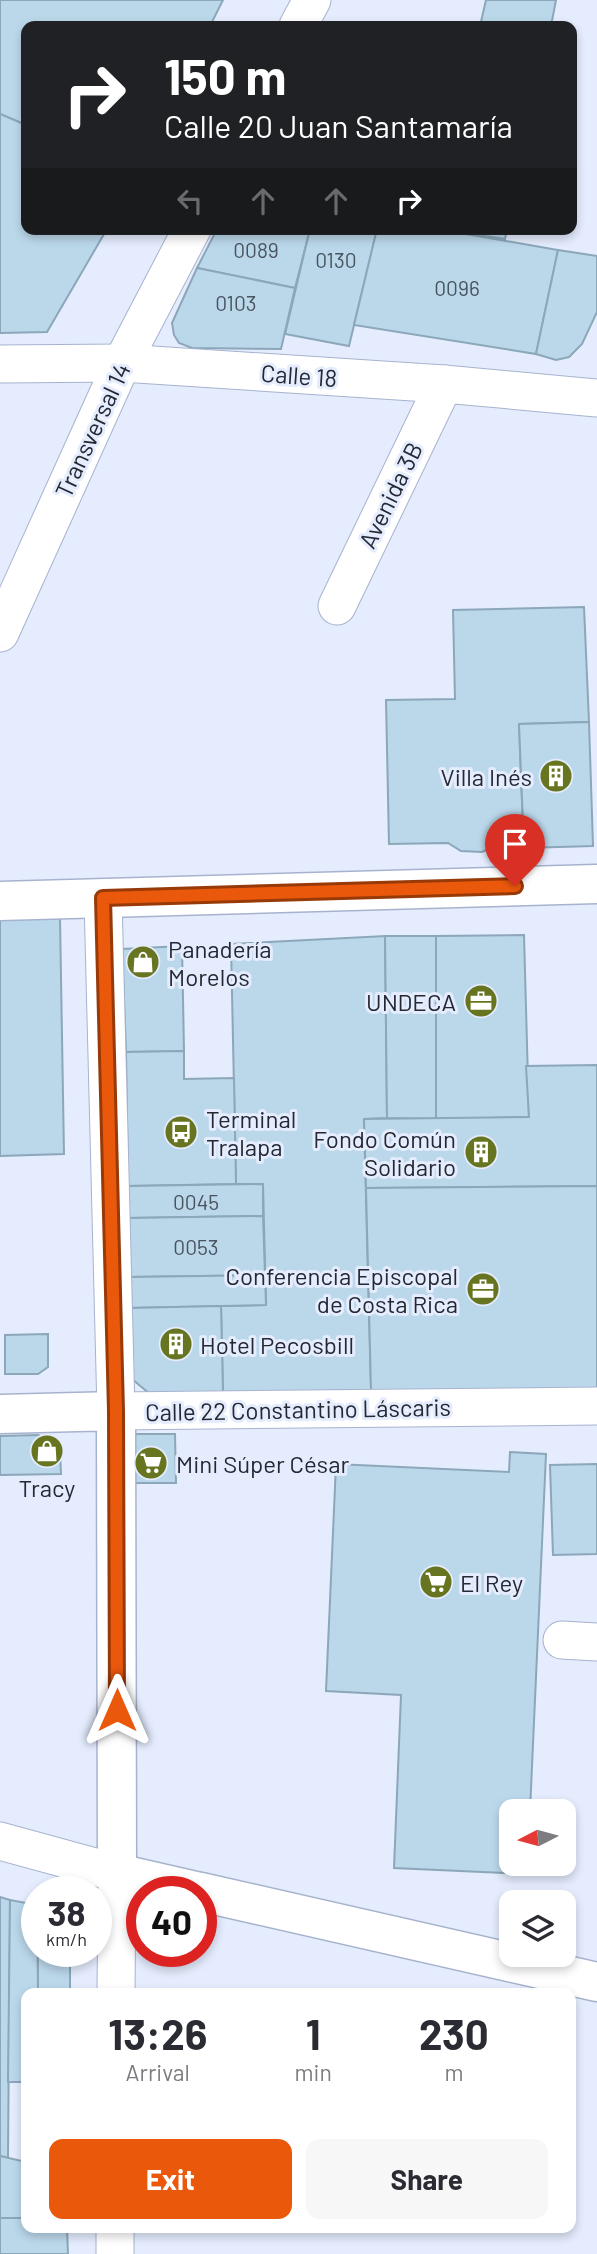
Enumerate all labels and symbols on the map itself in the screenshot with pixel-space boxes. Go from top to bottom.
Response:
house number: 0089 [233,237,279,262]
house number: 0130 [315,247,357,272]
house number: 0096 [434,275,480,300]
house number: 0103 [215,290,257,315]
street label: Transversal 14 [48,358,136,502]
street label: Calle 18 [260,358,338,392]
street label: Avenida 3B [352,437,428,553]
building icon: Villa Inés [537,757,575,795]
place label: Villa Inés [441,762,532,791]
pin [485,814,545,886]
place label: Panadería Morelos [168,934,272,991]
shop icon: Panadería Morelos [124,943,162,981]
office icon: UNDECA [462,982,500,1020]
place label: UNDECA [366,987,456,1016]
place label: Terminal Tralapa [206,1104,296,1161]
bus stop icon: Terminal Tralapa [162,1113,200,1151]
place label: Fondo Común Solidario [313,1124,456,1181]
building icon: Fondo Común Solidario [462,1133,500,1171]
house number: 0045 [173,1189,219,1214]
house number: 0053 [173,1234,219,1259]
place label: Conferencia Episcopal de Costa Rica [225,1261,458,1318]
office icon: Conferencia Episcopal de Costa Rica [464,1270,502,1308]
building icon: Hotel Pecosbill [157,1325,195,1363]
place label: Hotel Pecosbill [200,1330,354,1359]
street label: Calle 22 Constantino Láscaris [145,1392,451,1426]
shop icon: Tracy [28,1432,66,1470]
supermarket icon: Mini Súper César [132,1444,170,1482]
place label: Mini Súper César [176,1449,349,1478]
place label: Tracy [19,1473,75,1502]
supermarket icon: El Rey [417,1563,455,1601]
place label: El Rey [460,1568,523,1597]
position arrow [80,1673,154,1747]
north arrow [499,1799,576,1876]
speed limit sign: 40 [126,1876,217,1967]

